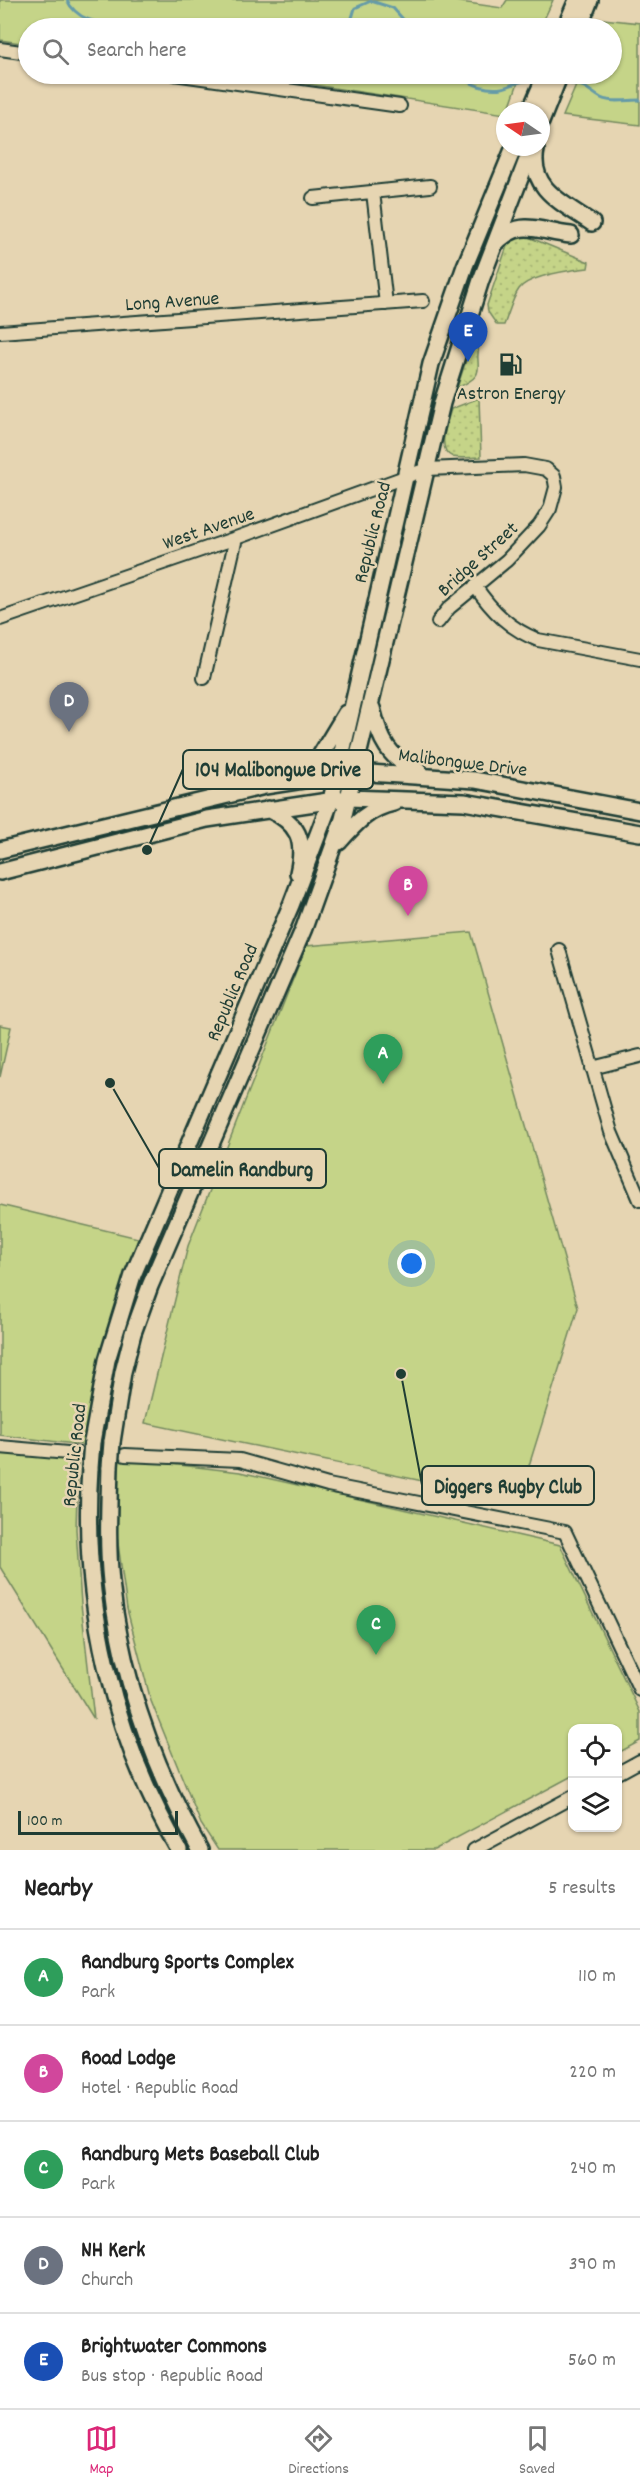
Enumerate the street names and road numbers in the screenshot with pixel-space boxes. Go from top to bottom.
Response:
street label: Long Avenue [124,286,220,320]
street label: Republic Road [348,479,400,586]
street label: West Avenue [159,501,259,559]
street label: Bridge Street [432,516,526,604]
street label: Malibongwe Drive [396,742,529,786]
street label: Republic Road [201,940,267,1046]
street label: Republic Road [57,1402,95,1508]

